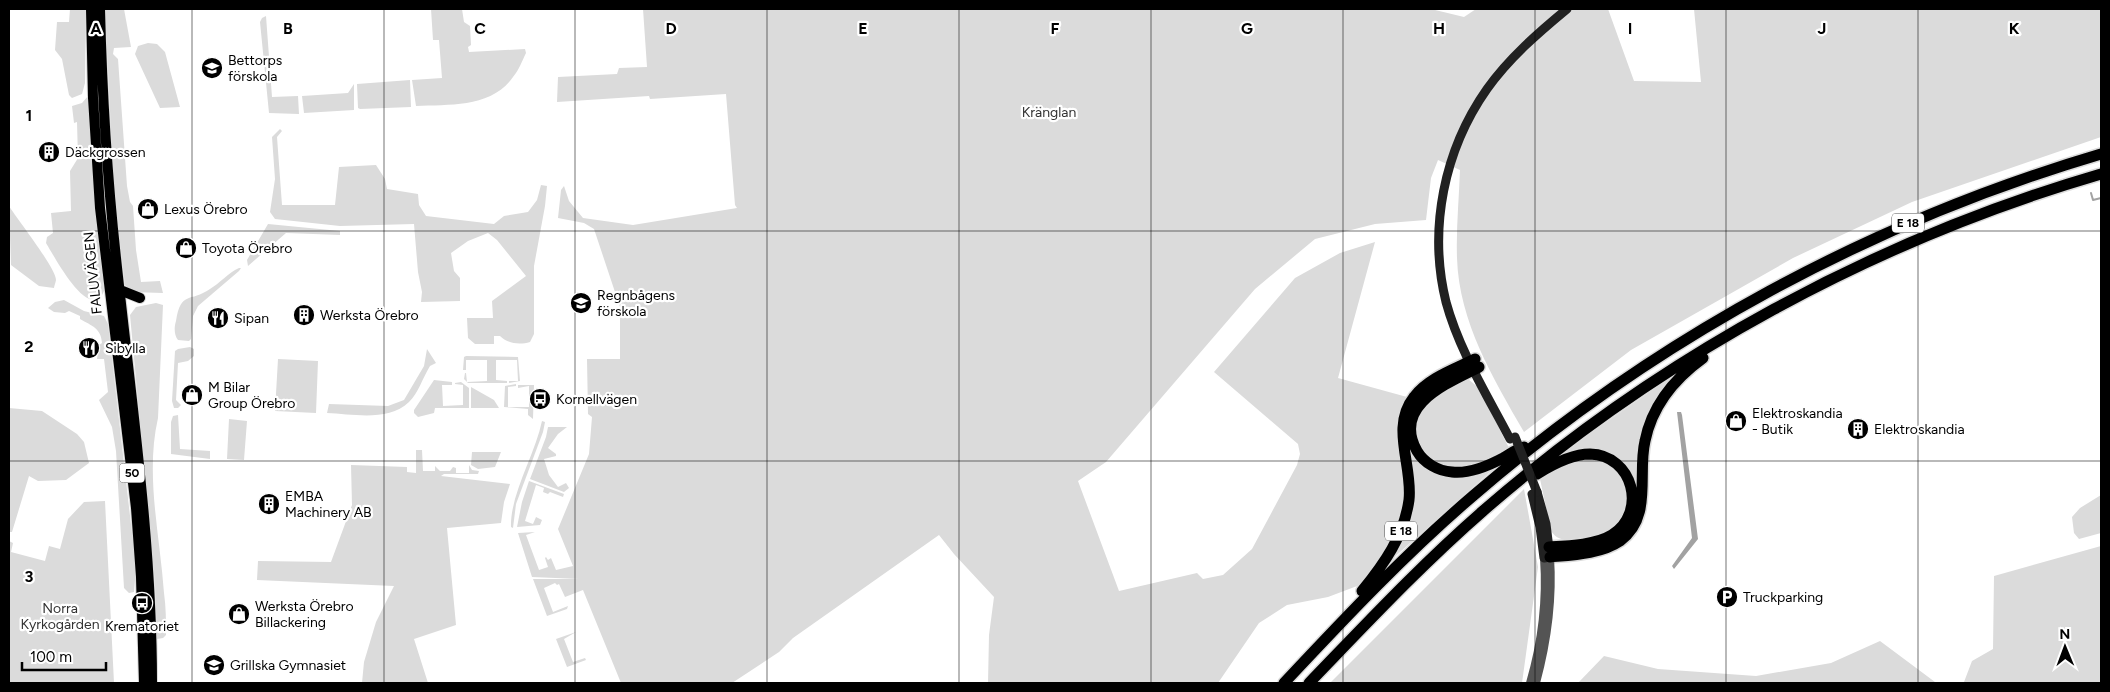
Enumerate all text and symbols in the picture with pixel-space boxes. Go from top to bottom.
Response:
text: A [90,19,102,38]
text: B [283,19,293,38]
text: C [474,19,486,38]
text: D [665,19,677,38]
text: E [858,19,868,38]
text: F [1051,19,1060,38]
text: G [1241,19,1253,38]
text: H [1433,19,1445,38]
text: I [1628,19,1632,38]
text: J [1818,19,1826,38]
text: K [2009,19,2020,38]
place label: Bettorps förskola [228,52,282,85]
school or university icon: Bettorps förskola [200,56,224,80]
park label: Kränglan [1022,104,1076,121]
text: 1 [26,106,32,125]
building icon: Däckgrossen [37,140,61,164]
place label: Däckgrossen [65,144,146,161]
shop icon: Lexus Örebro [136,197,160,221]
place label: Lexus Örebro [164,201,248,218]
road number: E 18 [1892,214,1924,232]
street label: FALUVÄGEN [80,231,106,315]
shop icon: Toyota Örebro [174,236,198,260]
place label: Toyota Örebro [202,240,292,257]
place label: Regnbågens förskola [597,287,675,320]
school or university icon: Regnbågens förskola [569,291,593,315]
building icon: Werksta Örebro [292,303,316,327]
restaurant icon: Sipan [206,306,230,330]
place label: Werksta Örebro [320,307,419,324]
place label: Sipan [234,310,269,327]
restaurant icon: Sibylla [77,336,101,360]
text: 2 [24,337,34,356]
place label: Sibylla [105,340,146,357]
place label: M Bilar Group Örebro [208,379,295,412]
shop icon: M Bilar Group Örebro [180,383,204,407]
bus stop icon: Kornellvägen [528,387,552,411]
place label: Kornellvägen [556,391,637,408]
place label: Elektroskandia - Butik [1752,405,1843,438]
shop icon: Elektroskandia - Butik [1724,409,1748,433]
building icon: Elektroskandia [1846,417,1870,441]
place label: Elektroskandia [1874,421,1965,438]
road number: 50 [120,463,144,482]
place label: EMBA Machinery AB [285,488,372,521]
building icon: EMBA Machinery AB [257,492,281,516]
road number: E 18 [1385,522,1417,540]
text: 3 [25,567,34,586]
parking icon: Truckparking [1715,585,1739,609]
place label: Truckparking [1743,589,1823,606]
bus stop icon: Krematoriet [130,591,154,615]
place label: Werksta Örebro Billackering [255,598,354,631]
park label: Norra Kyrkogården [20,600,100,633]
shop icon: Werksta Örebro Billackering [227,602,251,626]
place label: Krematoriet [105,618,179,635]
north arrow [2040,622,2090,672]
text: N [2059,626,2070,643]
scale bar [22,640,106,672]
text: 100 m [30,648,72,666]
school or university icon: Grillska Gymnasiet [202,653,226,677]
place label: Grillska Gymnasiet [230,657,346,674]

